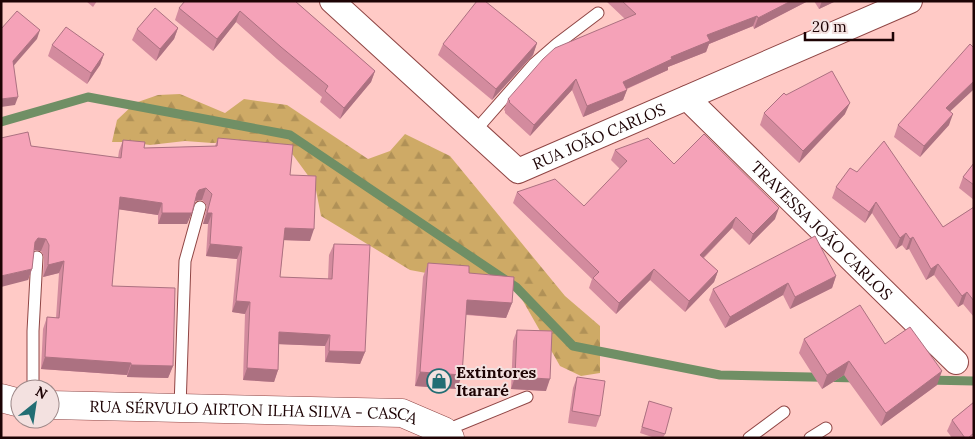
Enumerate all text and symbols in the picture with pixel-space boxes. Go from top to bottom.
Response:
scale bar [805,10,892,42]
text: 20 m [812,17,847,36]
street label: RUA JOÃO CARLOS [529,98,668,174]
street label: TRAVESSA JOÃO CARLOS [747,157,897,304]
place label: Extintores Itararé [456,362,537,400]
shop icon: Extintores Itararé [426,368,452,394]
north arrow [10,379,60,429]
text: N [32,382,51,403]
street label: RUA SÉRVULO AIRTON ILHA SILVA - CASCA [89,396,422,429]

